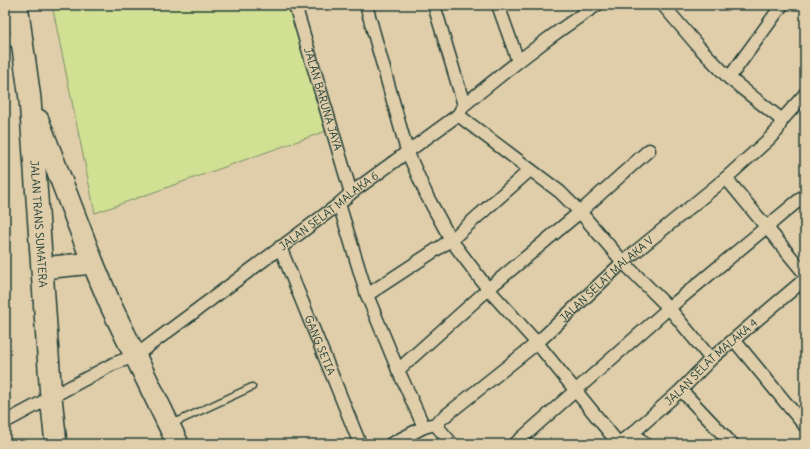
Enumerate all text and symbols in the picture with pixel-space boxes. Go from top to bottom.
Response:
street label: JALAN BARUNA JAYA [301,46,345,152]
street label: JALAN TRANS SUMATERA [27,160,50,288]
street label: JALAN SELAT MALAKA 6 [276,168,381,253]
street label: JALAN SELAT MALAKA V [556,233,656,325]
street label: GANG SETIA [301,313,338,377]
street label: JALAN SELAT MALAKA 4 [662,316,760,408]

